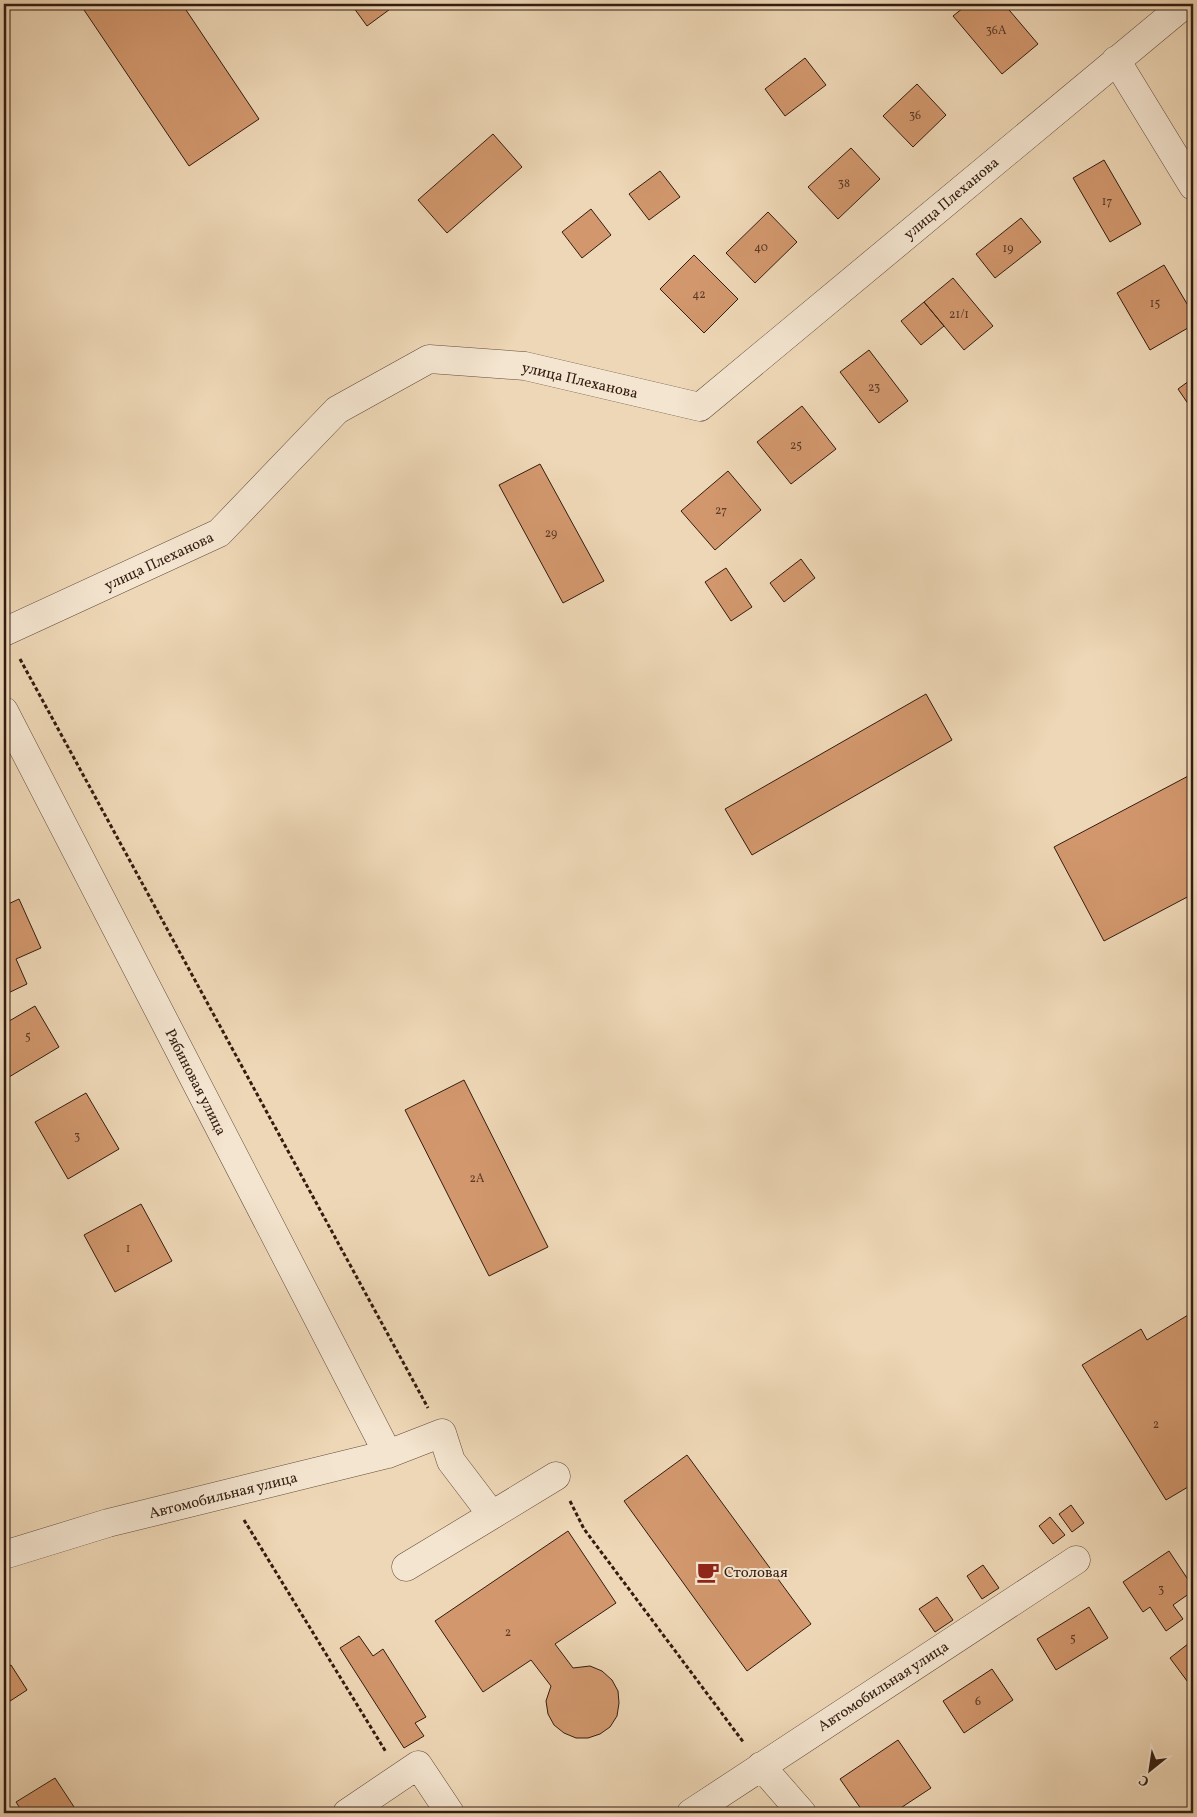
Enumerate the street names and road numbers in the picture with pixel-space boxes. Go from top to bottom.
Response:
street label: улица Плеханова [900,153,1004,245]
street label: улица Плеханова [519,358,640,405]
street label: улица Плеханова [101,528,218,597]
street label: Рябиновая улица [159,1026,231,1140]
street label: Автомобильная улица [147,1468,300,1525]
street label: Автомобильная улица [814,1637,953,1738]

